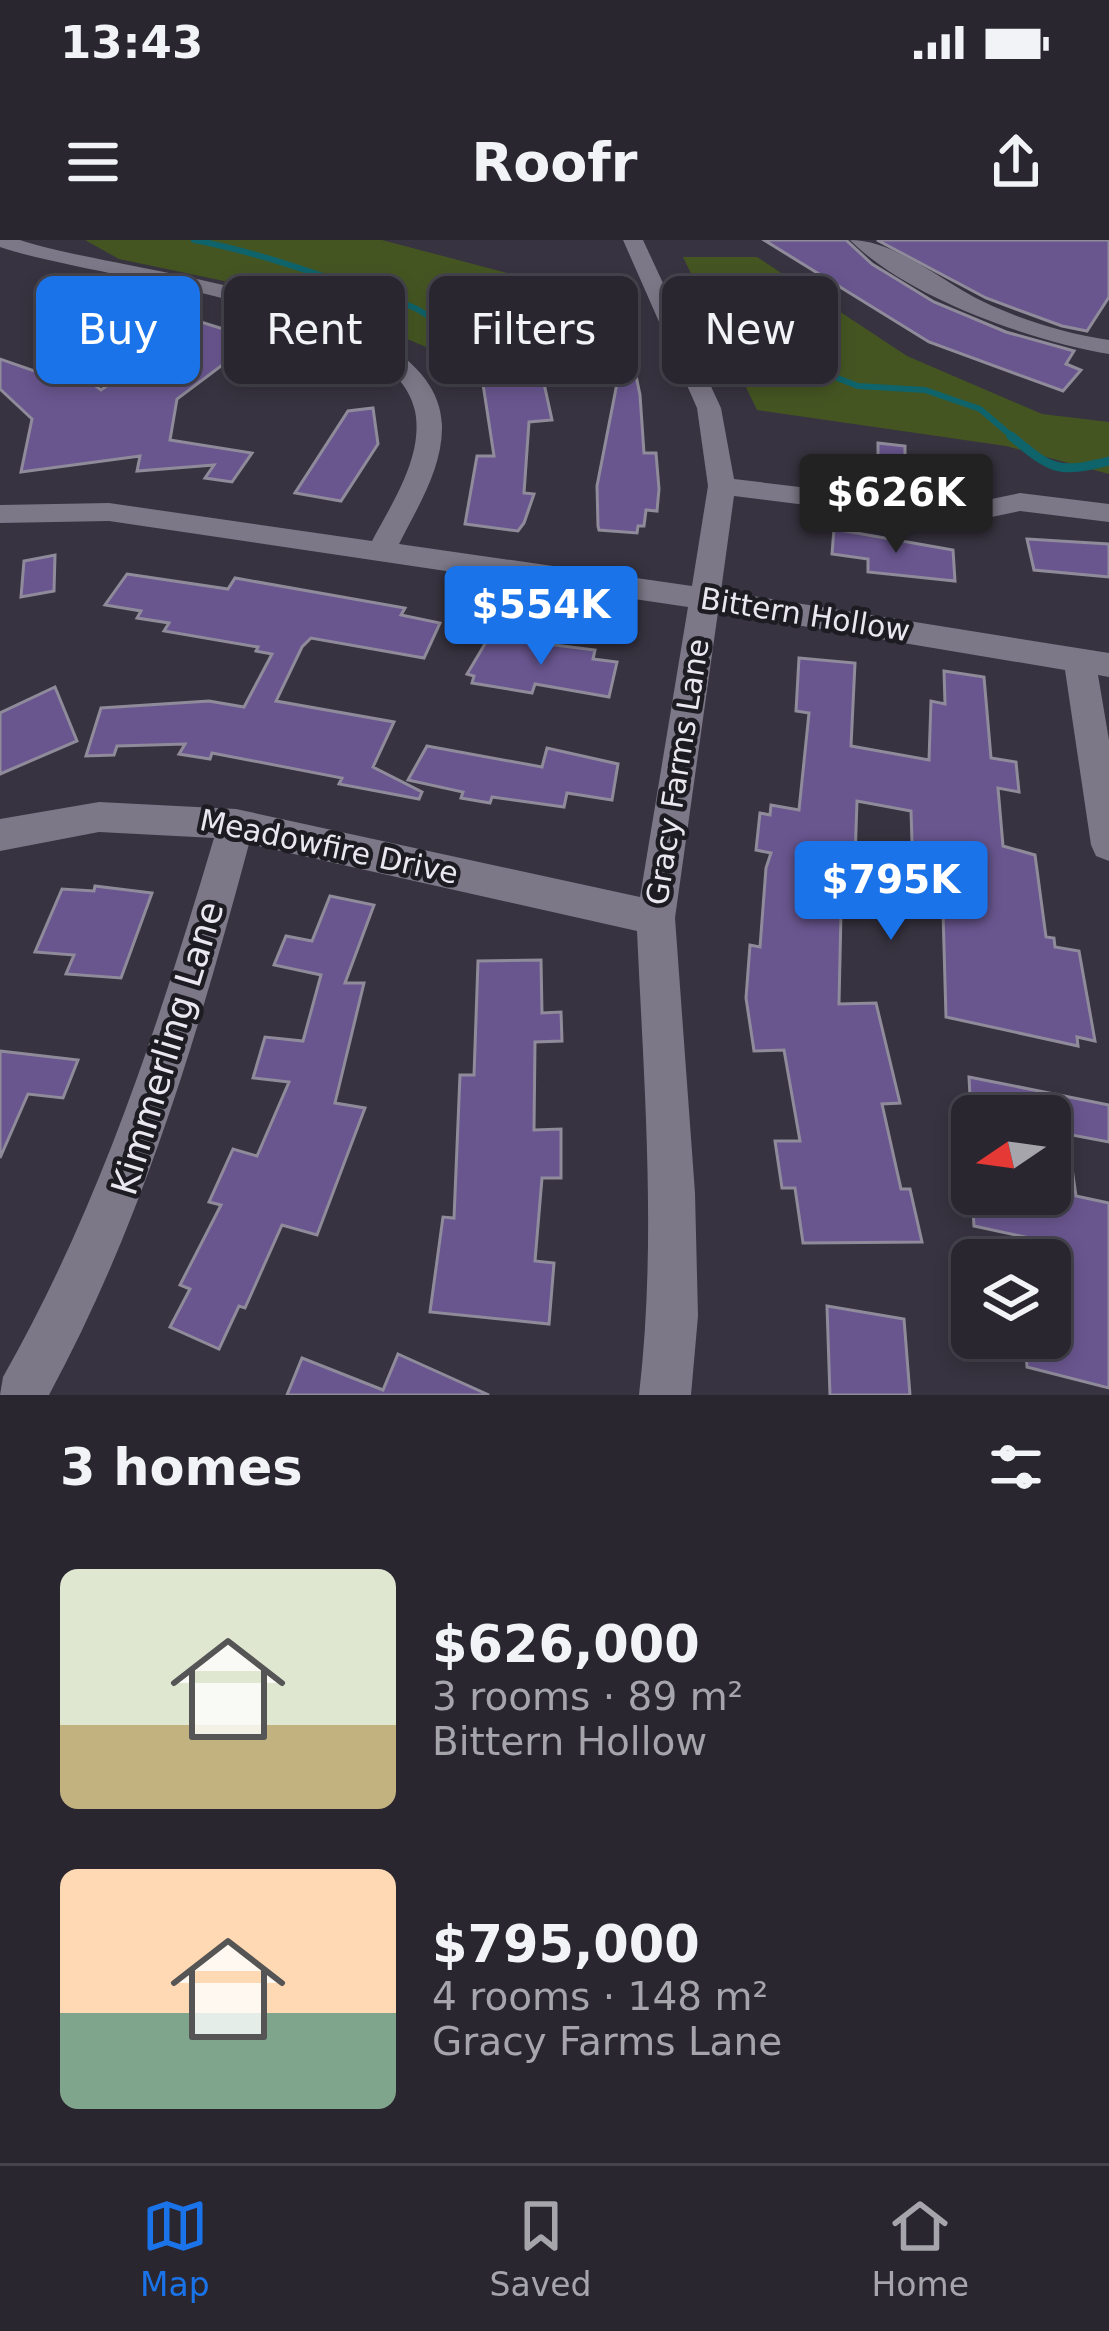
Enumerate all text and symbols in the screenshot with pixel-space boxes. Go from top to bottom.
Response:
text: 13:43 [60,16,203,69]
icon: menu [60,129,126,195]
icon: share [983,129,1049,195]
text: Roofr [472,131,637,194]
chip: Buy [36,276,200,384]
chip: Rent [224,276,405,384]
chip: Filters [429,276,638,384]
chip: New [662,276,838,384]
pin: $626K [812,454,980,556]
text: $626K [827,470,965,515]
pin: $554K [457,566,625,668]
street label: Bittern Hollow [698,581,912,648]
text: $554K [472,582,610,627]
street label: Gracy Farms Lane [639,636,716,908]
street label: Meadowfire Drive [197,802,461,891]
pin: $795K [807,841,975,943]
text: $795K [822,857,960,902]
street label: Kimmerling Lane [103,896,232,1200]
north arrow [951,1095,1071,1215]
map controls [951,1095,1071,1359]
button: layers [951,1239,1071,1359]
icon: filters [983,1434,1049,1500]
text: 3 homes [60,1438,303,1497]
text: $626,000 [432,1615,700,1674]
icon: home [156,1617,300,1761]
text: 3 rooms · 89 m² [432,1674,743,1719]
text: Bittern Hollow [432,1719,707,1764]
text: $795,000 [432,1915,700,1974]
icon: home [156,1917,300,2061]
text: 4 rooms · 148 m² [432,1974,768,2019]
text: Gracy Farms Lane [432,2019,782,2064]
tab: Map [140,2193,210,2304]
tab: Saved [490,2193,592,2304]
tab: Home [872,2193,969,2304]

